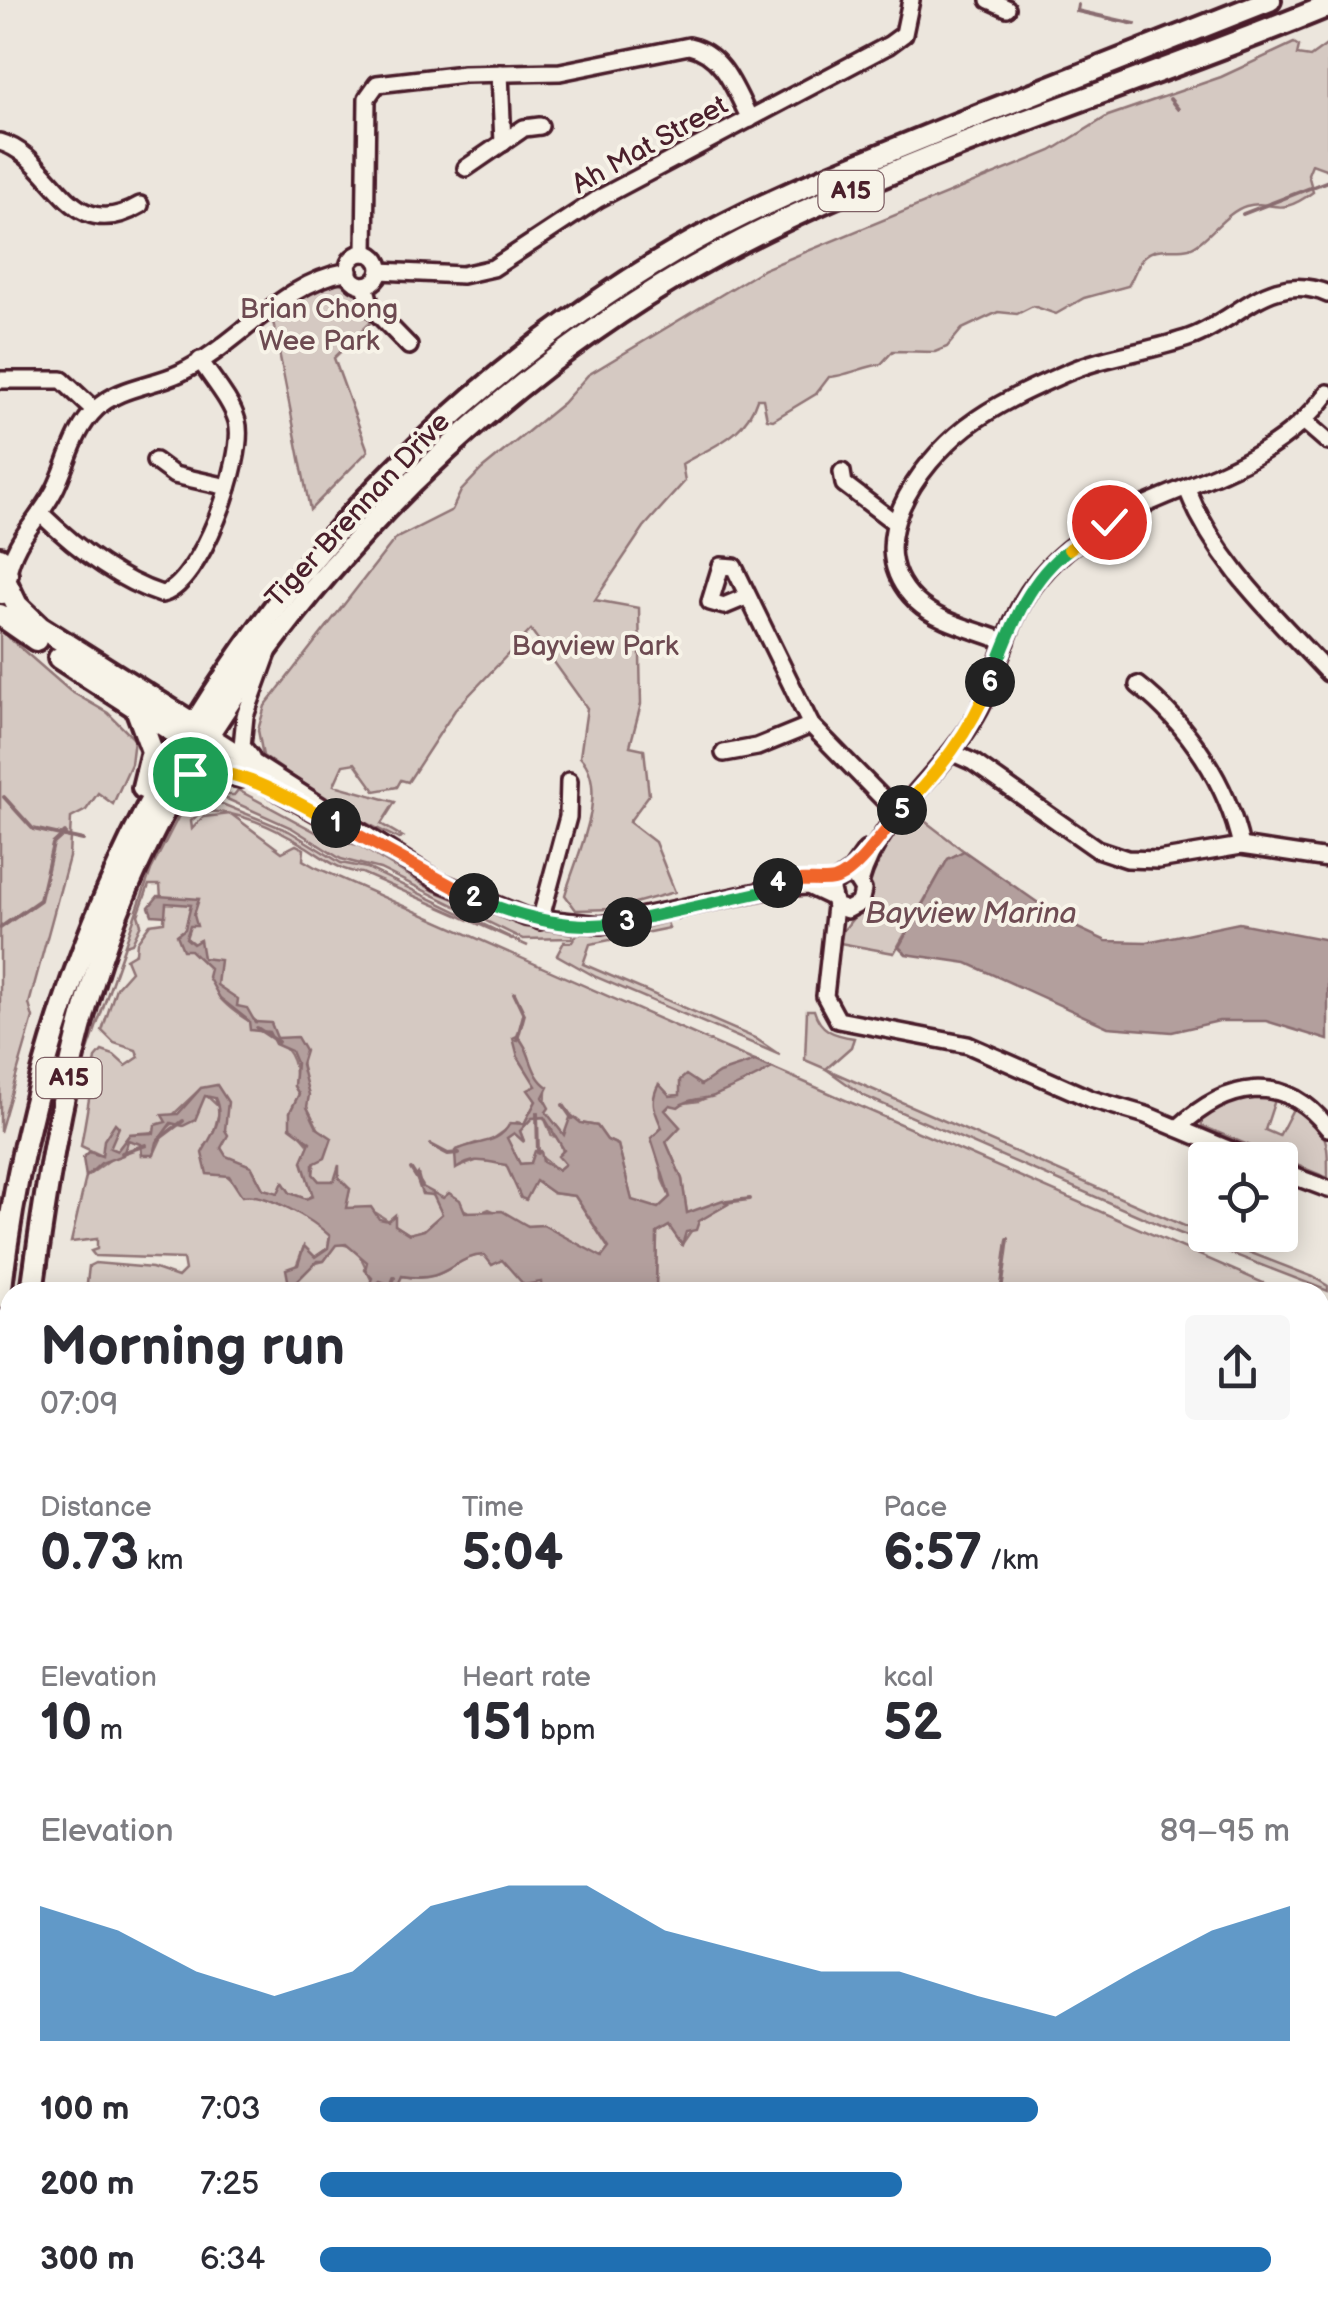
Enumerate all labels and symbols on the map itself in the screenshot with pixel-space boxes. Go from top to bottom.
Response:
street label: Ah Mat Street [566,89,734,201]
road number: A15 [818,171,884,211]
park label: Brian Chong Wee Park [240,293,398,358]
street label: Tiger Brennan Drive [259,406,457,614]
pin [1067,480,1152,565]
park label: Bayview Park [511,630,679,663]
pin: 6 [965,657,1015,707]
pin [148,732,233,817]
pin: 5 [877,785,927,835]
pin: 1 [311,798,361,848]
pin: 4 [753,858,803,908]
pin: 2 [449,873,499,923]
water label: Bayview Marina [865,896,1077,932]
pin: 3 [602,897,652,947]
road number: A15 [36,1058,102,1098]

